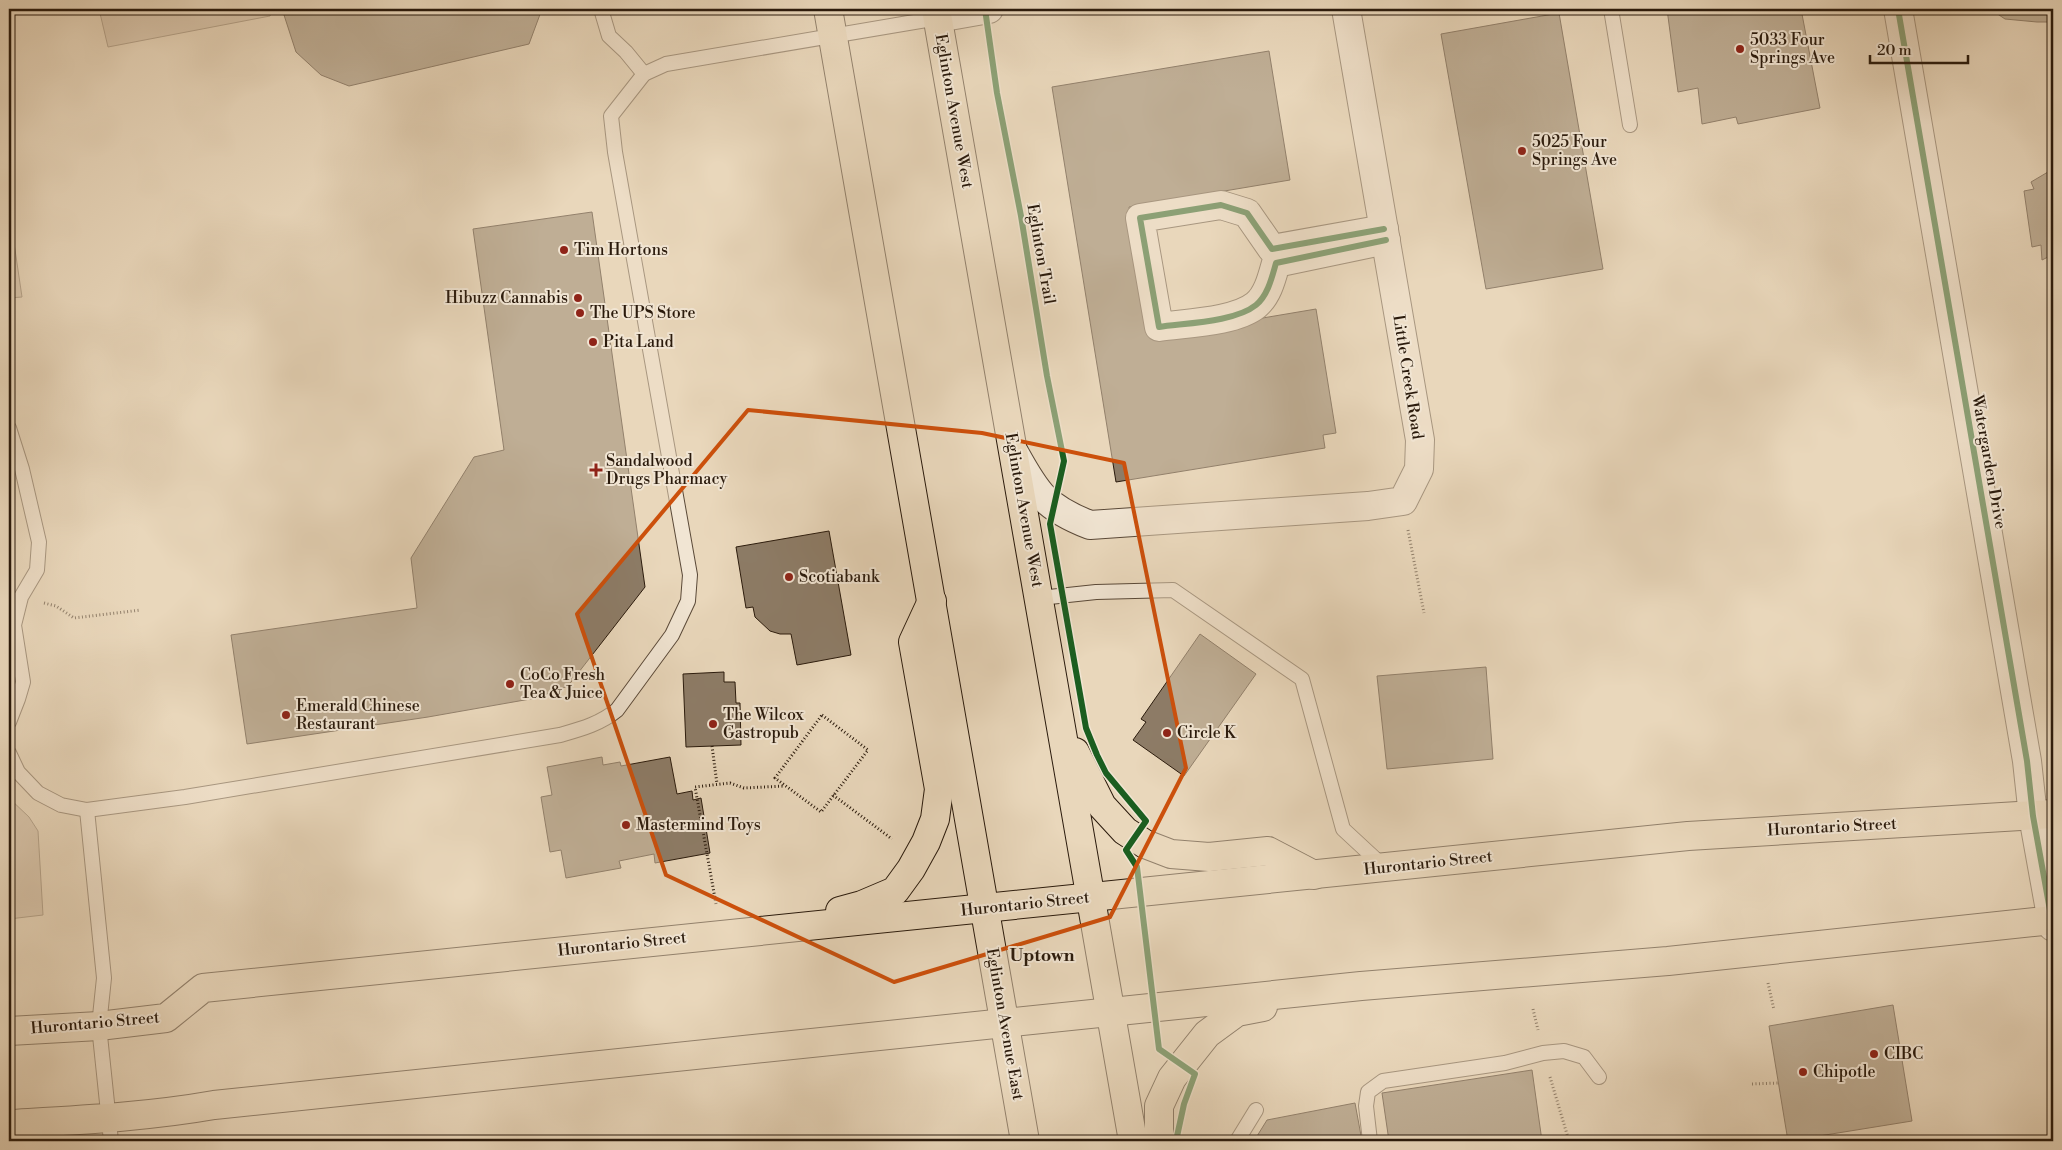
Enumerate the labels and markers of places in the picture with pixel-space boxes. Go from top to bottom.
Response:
place label: 5033 Four Springs Ave [1750,30,1835,68]
marker: 5033 Four Springs Ave [1734,43,1746,55]
place label: 5025 Four Springs Ave [1532,132,1617,170]
marker: 5025 Four Springs Ave [1516,145,1528,157]
place label: Tim Hortons [574,240,668,260]
marker: Tim Hortons [558,244,570,256]
place label: Hibuzz Cannabis [445,288,568,308]
marker: Hibuzz Cannabis [572,292,584,304]
place label: The UPS Store [590,303,696,323]
marker: The UPS Store [574,307,586,319]
place label: Pita Land [603,332,674,352]
marker: Pita Land [587,336,599,348]
place label: Sandalwood Drugs Pharmacy [606,451,728,489]
marker: Sandalwood Drugs Pharmacy [590,464,602,476]
place label: Scotiabank [799,567,881,587]
marker: Scotiabank [783,571,795,583]
place label: CoCo Fresh Tea & Juice [520,665,605,703]
marker: CoCo Fresh Tea & Juice [504,678,516,690]
place label: Emerald Chinese Restaurant [296,696,420,734]
place label: The Wilcox Gastropub [723,705,805,743]
marker: Emerald Chinese Restaurant [280,709,292,721]
marker: The Wilcox Gastropub [707,718,719,730]
place label: Circle K [1177,723,1237,743]
marker: Circle K [1161,727,1173,739]
place label: Mastermind Toys [636,815,761,835]
marker: Mastermind Toys [620,819,632,831]
place label: CIBC [1884,1044,1923,1064]
marker: CIBC [1868,1048,1880,1060]
place label: Chipotle [1813,1062,1876,1082]
marker: Chipotle [1797,1066,1809,1078]

